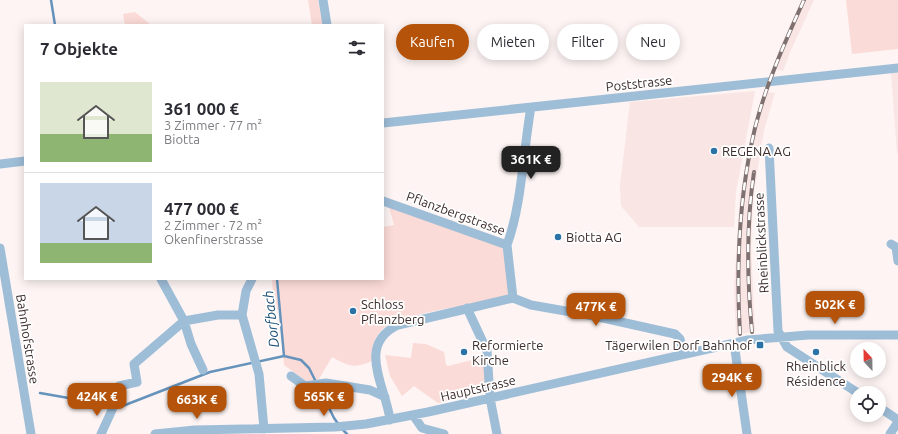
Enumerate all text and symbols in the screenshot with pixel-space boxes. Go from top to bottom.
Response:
chip: Kaufen [396,24,469,60]
chip: Mieten [477,24,549,60]
chip: Filter [557,24,618,60]
chip: Neu [626,24,680,60]
icon: filters [346,37,368,59]
text: 7 Objekte [40,39,118,58]
street label: Poststrasse [605,73,673,93]
icon: home [72,98,120,146]
text: 361 000 € [164,99,239,118]
text: 3 Zimmer · 77 m² [164,118,262,132]
text: Biotta [164,132,200,146]
place label: REGENA AG [722,144,791,158]
pin: 361K € [498,146,564,180]
marker: REGENA AG [709,146,719,156]
text: 361K € [510,152,552,166]
street label: Pflanzbergstrasse [405,189,507,237]
street label: Rheinblickstrasse [751,192,771,294]
icon: home [72,199,120,247]
text: 477 000 € [164,199,239,218]
text: 2 Zimmer · 72 m² [164,218,262,232]
place label: Biotta AG [566,230,622,244]
text: Okenfinerstrasse [164,232,263,246]
marker: Biotta AG [553,232,563,242]
water label: Dorfbach [260,290,282,348]
pin: 502K € [802,291,868,325]
street label: Bahnhofstrasse [14,293,42,385]
pin: 477K € [563,293,629,327]
place label: Schloss Pflanzberg [361,297,424,326]
text: 502K € [814,297,856,311]
text: 477K € [575,299,617,313]
marker: Schloss Pflanzberg [348,306,358,316]
place label: Reformierte Kirche [472,338,543,367]
place label: Tägerwilen Dorf Bahnhof [605,338,752,352]
marker: Tägerwilen Dorf Bahnhof [755,340,765,350]
north arrow [850,342,886,378]
map controls [850,342,886,422]
marker: Reformierte Kirche [459,347,469,357]
marker: Rheinblick Résidence [811,347,821,357]
place label: Rheinblick Résidence [786,359,846,388]
pin: 294K € [699,364,765,398]
text: 294K € [711,370,753,384]
street label: Hauptstrasse [439,373,517,403]
pin: 424K € [64,383,130,417]
pin: 565K € [291,383,357,417]
pin: 663K € [164,386,230,420]
button: locate [850,386,886,422]
text: 424K € [76,389,118,403]
text: 565K € [303,389,345,403]
text: 663K € [176,392,218,406]

